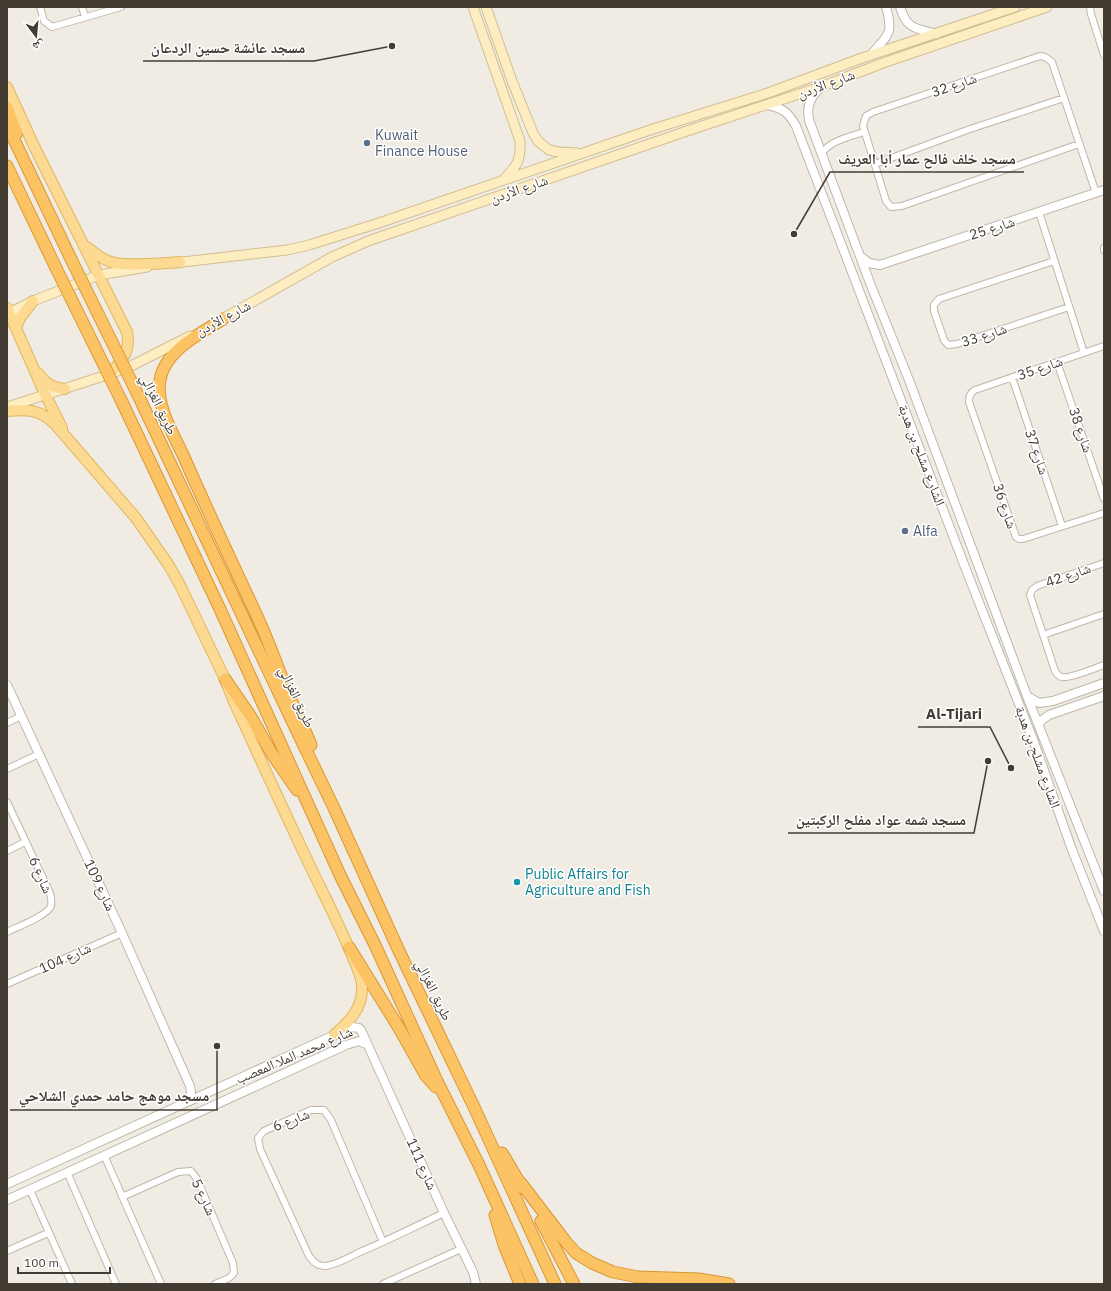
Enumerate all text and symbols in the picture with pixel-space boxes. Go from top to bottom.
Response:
north arrow [16,16,56,56]
callout: مسجد عائشة حسين الردعان [143,34,314,61]
text: ش [31,36,46,54]
text: مسجد عائشة حسين الردعان [151,38,305,57]
street label: شارع الأردن [795,65,858,104]
street label: شارع 32 [929,69,979,102]
place label: Kuwait Finance House [375,126,468,160]
marker: Kuwait Finance House [362,138,372,148]
callout: مسجد خلف فالح عمار أبا العريف [830,145,1024,172]
text: مسجد خلف فالح عمار أبا العريف [838,149,1016,169]
street label: شارع الأردن [488,171,551,208]
street label: شارع 25 [967,212,1017,245]
street label: شارع الأردن [192,296,254,341]
street label: شارع 33 [959,319,1009,352]
street label: شارع 35 [1015,352,1065,385]
street label: طريق الغزالي [134,371,181,439]
street label: الشارع مشلح بن هدبة [893,402,950,509]
street label: شارع 38 [1064,405,1097,455]
street label: شارع 37 [1020,427,1053,477]
street label: شارع 36 [988,481,1021,531]
place label: Alfa [913,522,938,540]
marker: Alfa [900,526,910,536]
street label: شارع 42 [1043,559,1093,592]
street label: طريق الغزالي [273,663,319,732]
callout: Al-Tijari [918,700,990,727]
text: Al-Tijari [926,704,982,723]
street label: الشارع مشلح بن هدبة [1010,704,1065,811]
callout: مسجد شمه عواد مفلح الركبتين [788,806,974,833]
text: مسجد شمه عواد مفلح الركبتين [796,810,966,830]
street label: شارع 6 [24,854,57,897]
street label: شارع 109 [79,856,120,914]
place label: Public Affairs for Agriculture and Fish [525,865,651,899]
marker: Public Affairs for Agriculture and Fish [512,877,522,887]
street label: شارع 104 [36,939,94,978]
street label: طريق الغزالي [409,957,456,1025]
street label: شارع محمد الملا المعصب [233,1022,356,1089]
callout: مسجد موهج حامد حمدي الشلاحي [10,1083,217,1110]
text: مسجد موهج حامد حمدي الشلاحي [19,1086,209,1108]
street label: شارع 6 [270,1105,312,1136]
street label: شارع 111 [402,1135,441,1193]
street label: شارع 5 [187,1176,220,1219]
scale bar [18,1249,110,1275]
text: 100 m [24,1255,59,1270]

